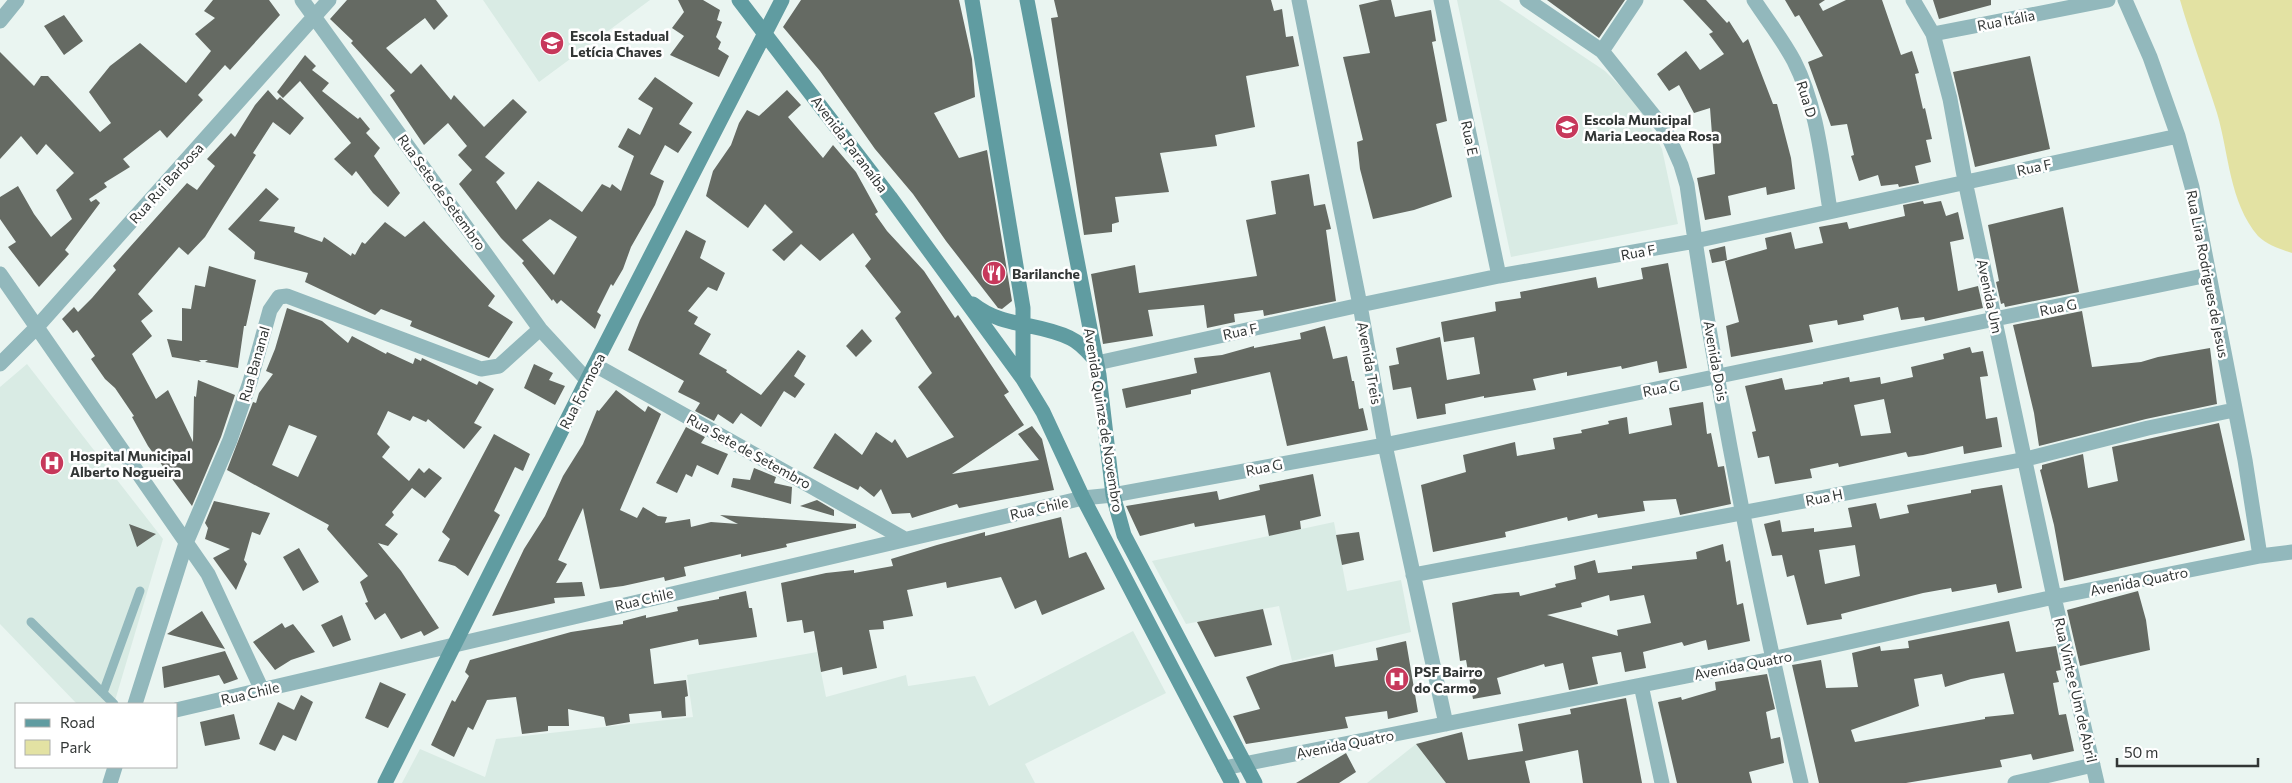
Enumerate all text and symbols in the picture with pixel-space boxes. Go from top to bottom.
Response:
street label: Rua Itália [1976,6,2036,34]
place label: Escola Estadual Letícia Chaves [570,27,669,60]
school or university icon: Escola Estadual Letícia Chaves [539,30,565,56]
street label: Rua D [1793,79,1821,119]
street label: Avenida Paranaíba [808,92,892,196]
place label: Escola Municipal Maria Leocadea Rosa [1584,111,1719,144]
school or university icon: Escola Municipal Maria Leocadea Rosa [1554,114,1580,140]
street label: Rua E [1458,119,1482,157]
street label: Rua Sete de Setembro [394,131,490,253]
street label: Rua Rui Barbosa [125,139,207,227]
street label: Rua F [2015,155,2053,179]
street label: Rua Lira Rodrigues de Jesus [2183,189,2233,359]
street label: Rua F [1619,241,1657,263]
street label: Avenida Um [1974,257,2006,335]
restaurant icon: Barilanche [981,260,1007,286]
place label: Barilanche [1012,265,1080,282]
street label: Rua G [2038,295,2078,319]
street label: Rua F [1221,319,1259,343]
street label: Avenida Dois [1701,319,1731,403]
street label: Avenida Treis [1354,320,1386,406]
street label: Rua Bananal [235,324,273,404]
street label: Avenida Quinze de Novembro [1081,327,1127,513]
street label: Rua Formosa [556,350,608,432]
street label: Rua G [1641,376,1681,400]
street label: Rua Sete de Setembro [684,410,814,492]
place label: Hospital Municipal Alberto Nogueira [70,447,191,480]
hospital icon: Hospital Municipal Alberto Nogueira [39,450,65,476]
street label: Rua G [1244,455,1284,479]
street label: Rua H [1804,485,1844,509]
street label: Rua Chile [1008,493,1070,523]
street label: Avenida Quatro [2089,563,2189,599]
street label: Rua Chile [613,584,675,614]
street label: Rua Vinte e Um de Abril [2051,616,2101,764]
street label: Avenida Quatro [1693,647,1793,683]
place label: PSF Bairro do Carmo [1414,663,1483,696]
hospital icon: PSF Bairro do Carmo [1384,666,1410,692]
street label: Rua Chile [219,678,281,708]
legend [15,703,178,768]
text: Road [60,713,95,731]
street label: Avenida Quatro [1295,726,1395,762]
scale bar [2117,736,2258,768]
text: Park [60,738,91,756]
text: 50 m [2124,743,2158,761]

